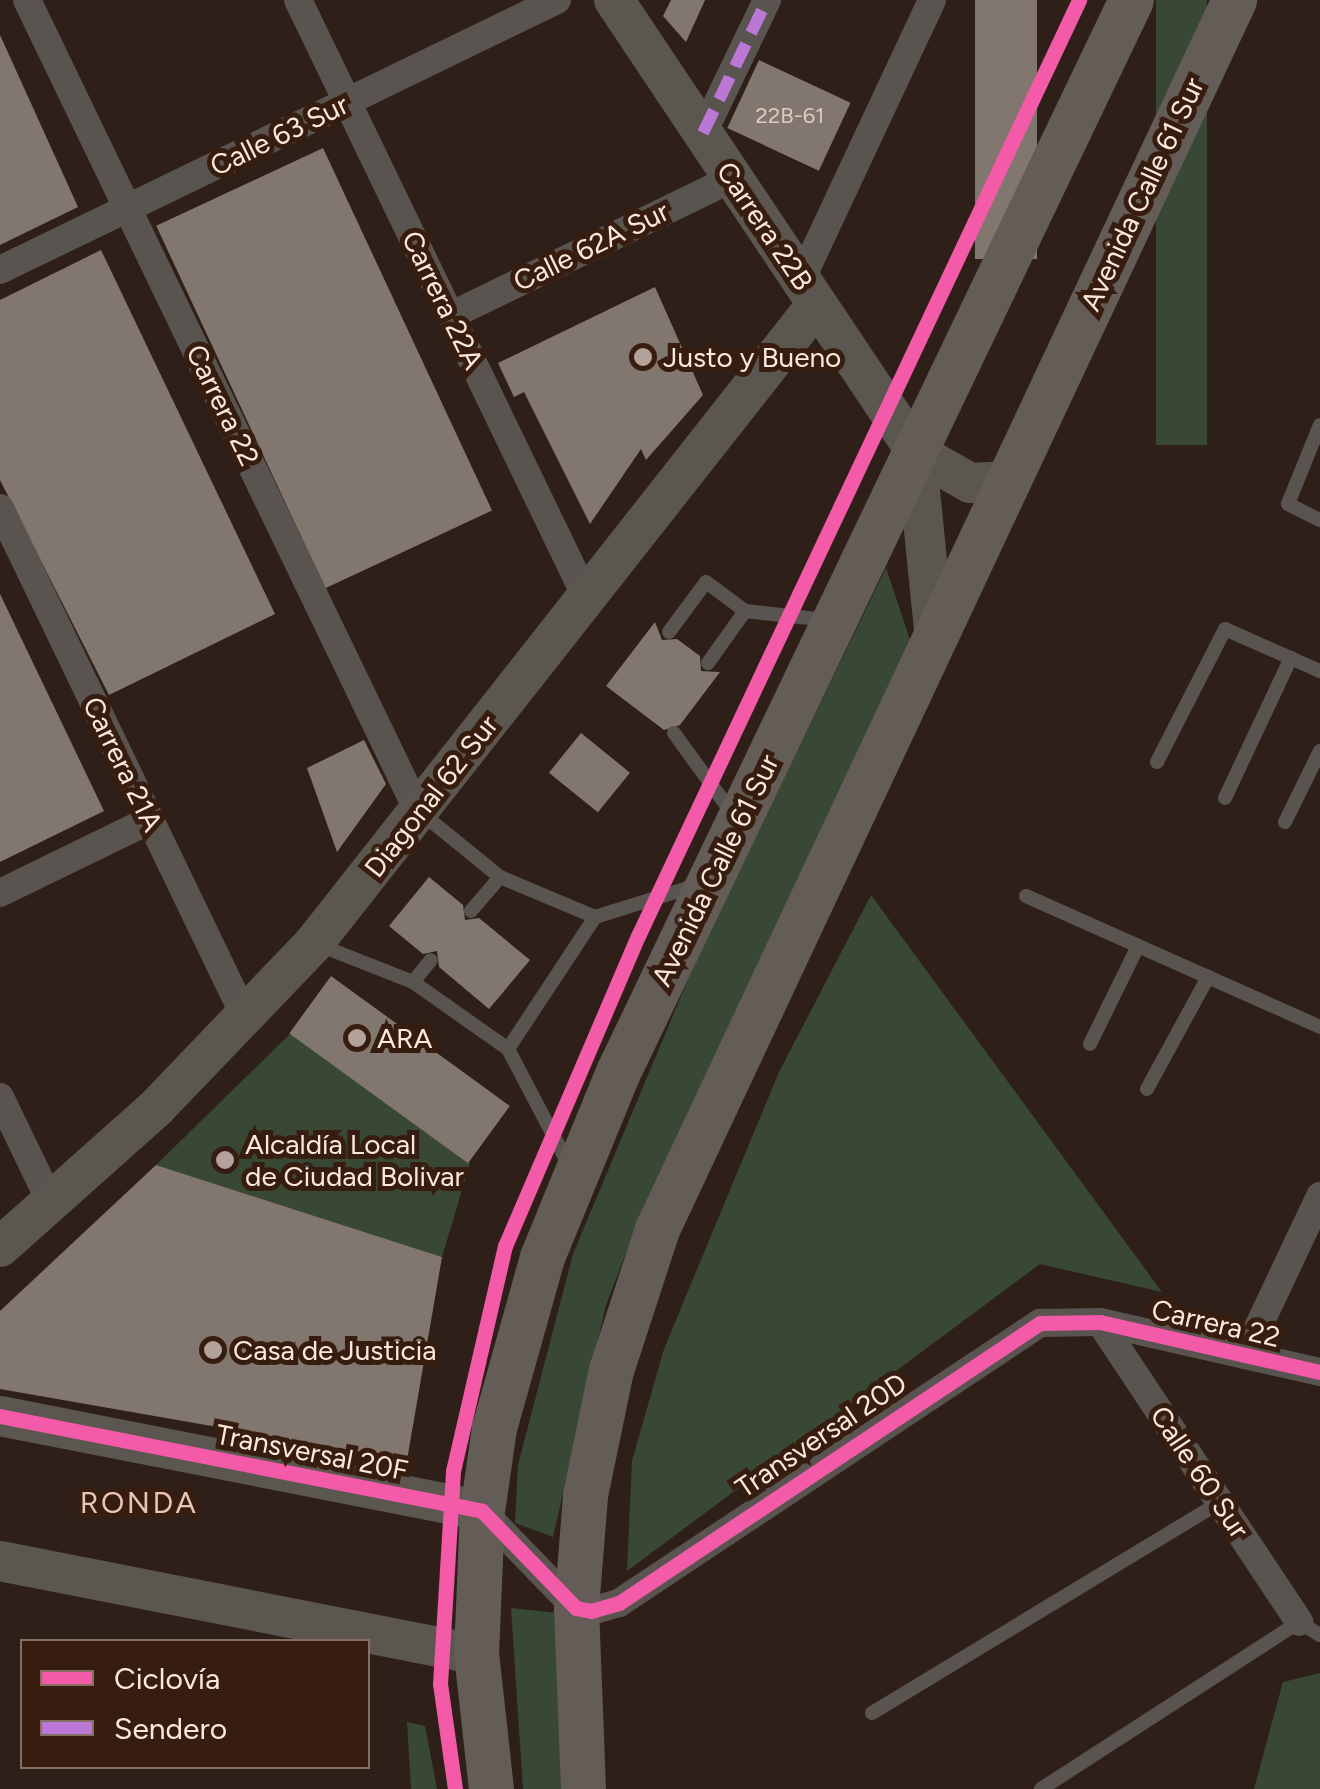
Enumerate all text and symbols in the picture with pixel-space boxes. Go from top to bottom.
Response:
street label: Avenida Calle 61 Sur [1073,72,1211,316]
street label: Calle 63 Sur [205,87,353,183]
house number: 22B-61 [756,103,824,129]
street label: Carrera 22B [710,155,820,297]
street label: Calle 62A Sur [508,194,674,298]
street label: Carrera 22A [395,225,491,375]
street label: Carrera 22 [179,339,267,471]
place label: Justo y Bueno [663,340,841,374]
marker: Justo y Bueno [632,346,654,368]
street label: Carrera 21A [76,691,170,837]
street label: Diagonal 62 Sur [357,708,505,884]
street label: Avenida Calle 61 Sur [644,749,786,991]
place label: ARA [377,1021,432,1055]
marker: ARA [346,1027,368,1049]
place label: Alcaldía Local de Ciudad Bolivar [245,1127,464,1193]
marker: Alcaldía Local de Ciudad Bolivar [214,1149,236,1171]
street label: Carrera 22 [1149,1292,1283,1354]
place label: Casa de Justicia [233,1333,436,1367]
marker: Casa de Justicia [202,1339,224,1361]
street label: Transversal 20D [729,1365,913,1505]
street label: Calle 60 Sur [1144,1400,1256,1544]
street label: Transversal 20F [213,1417,411,1487]
district label: RONDA [80,1485,198,1521]
legend [20,1639,370,1769]
text: Ciclovía [114,1660,220,1697]
text: Sendero [114,1710,227,1747]

